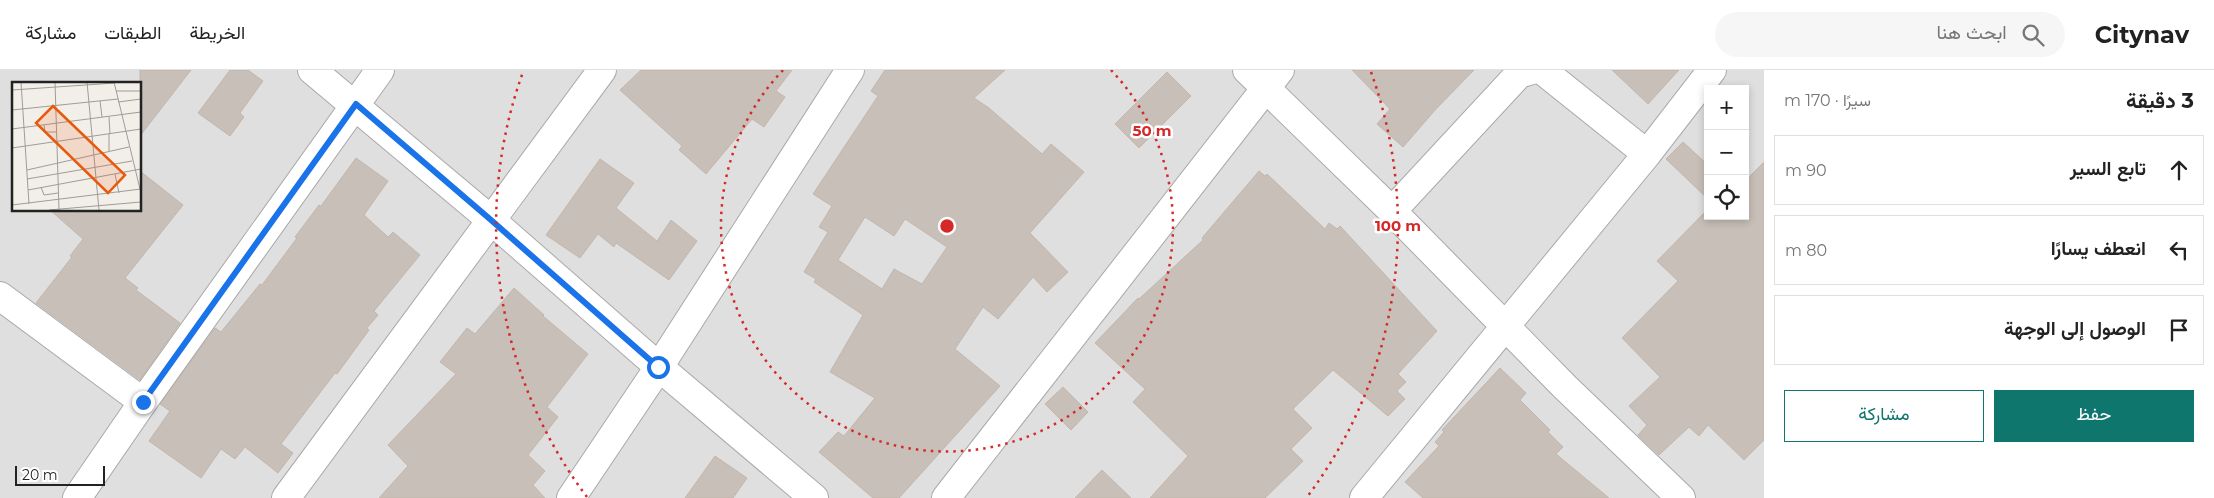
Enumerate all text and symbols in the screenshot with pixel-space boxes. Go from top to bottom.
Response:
search box [1715,12,2065,57]
text: Citynav [2095,20,2189,49]
text: ابحث هنا [1937,21,2007,44]
icon: search [2019,21,2047,49]
text: مشاركة [25,22,76,44]
text: الطبقات [104,22,161,44]
text: الخريطة [189,22,245,44]
inset map [12,82,141,211]
map controls [1704,85,1749,220]
button: + [1704,85,1749,130]
text: 3 دقيقة [2126,88,2194,113]
text: سيرًا · 170 m [1784,91,1871,110]
text: 50 m [1132,121,1172,140]
button: − [1704,130,1749,175]
icon: ahead [2165,156,2193,184]
text: تابع السير [2070,157,2146,180]
text: 90 m [1785,161,1827,180]
button: locate [1704,175,1749,220]
text: 100 m [1375,216,1421,235]
centre of rings [938,217,956,235]
icon: left [2165,236,2193,264]
text: انعطف يسارًا [2051,237,2146,260]
text: 80 m [1785,241,1827,260]
icon: arrive [2165,316,2193,344]
text: الوصول إلى الوجهة [2004,317,2146,340]
route start [647,356,670,379]
button: مشاركة [1784,390,1984,442]
button: حفظ [1994,390,2194,442]
route end [132,391,155,414]
scale bar [15,463,105,486]
text: 20 m [22,466,58,484]

